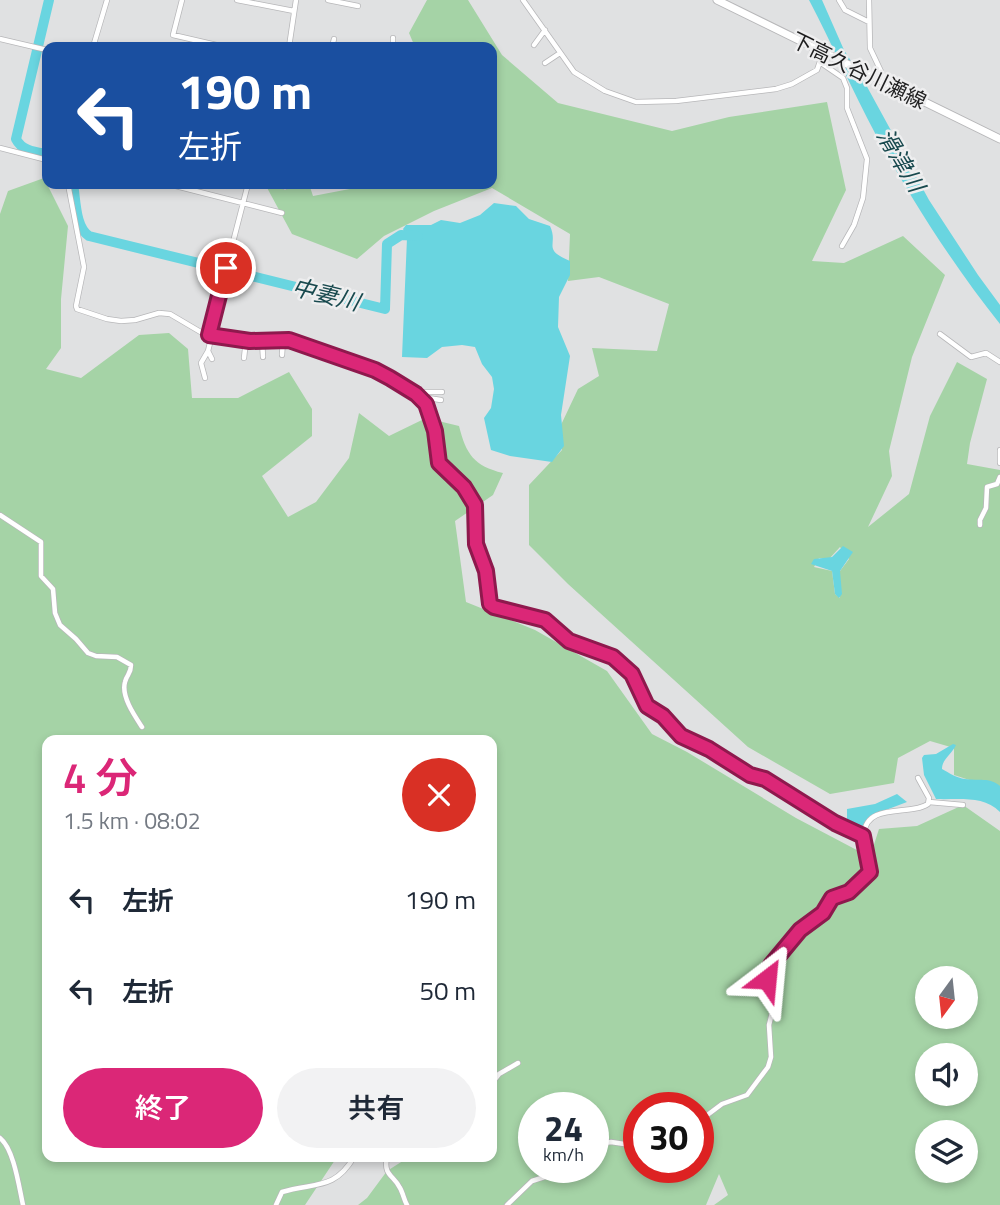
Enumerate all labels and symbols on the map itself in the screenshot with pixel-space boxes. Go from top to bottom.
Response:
street label: 下高久谷川瀬線 [786,23,932,117]
water label: 滑津川 [868,121,935,201]
pin [196,238,256,298]
water label: 中妻川 [288,269,367,320]
position arrow [730,942,804,1016]
north arrow [915,966,978,1029]
speed limit sign: 30 [623,1092,714,1183]

